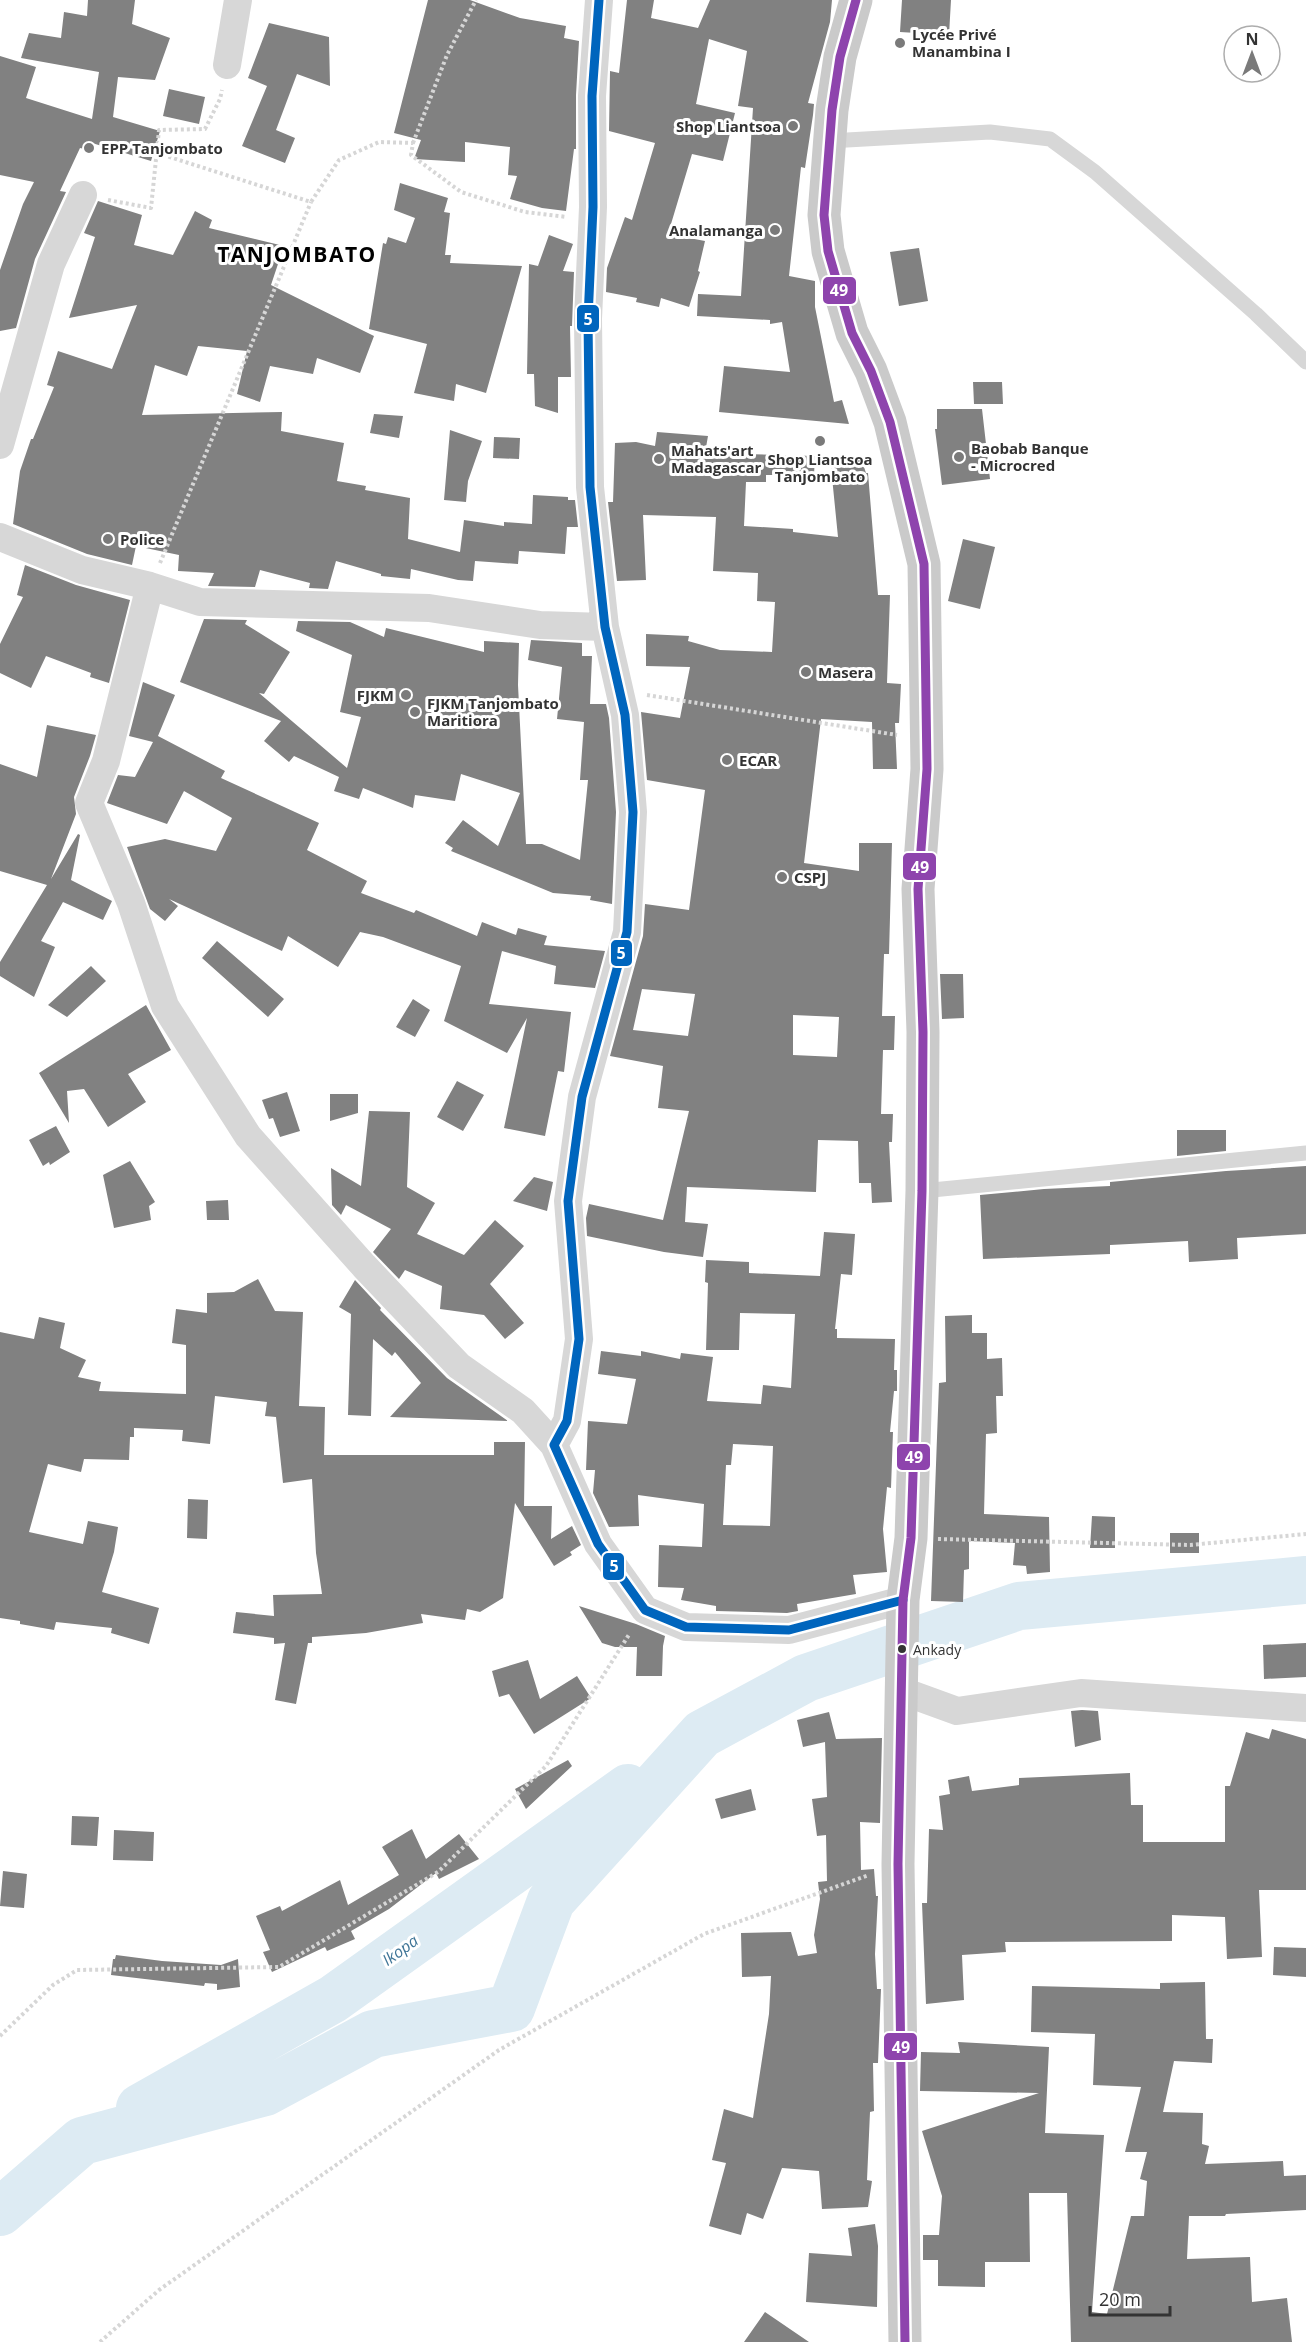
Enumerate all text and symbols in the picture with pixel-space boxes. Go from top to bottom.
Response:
place label: Lycée Privé Manambina I [912,24,1011,61]
north arrow [1222,24,1282,84]
text: N [1245,28,1259,50]
marker: Lycée Privé Manambina I [893,36,907,50]
place label: Shop Liantsoa [676,116,781,136]
marker: Shop Liantsoa [786,119,800,133]
place label: EPP Tanjombato [101,138,223,158]
marker: EPP Tanjombato [82,141,96,155]
place label: Analamanga [669,220,763,240]
marker: Analamanga [768,223,782,237]
district label: TANJOMBATO [217,240,377,268]
line badge: 49 [822,276,857,305]
text: 49 [830,279,848,301]
line badge: 5 [576,304,600,333]
text: 5 [583,308,593,330]
marker: Shop Liantsoa Tanjombato [813,434,827,448]
place label: Baobab Banque - Microcred [971,438,1089,475]
place label: Mahats'art Madagascar [671,440,762,477]
place label: Shop Liantsoa Tanjombato [767,449,873,486]
marker: Baobab Banque - Microcred [952,450,966,464]
marker: Mahats'art Madagascar [652,452,666,466]
place label: Police [120,529,165,549]
marker: Police [101,532,115,546]
place label: Masera [818,662,873,682]
marker: Masera [799,665,813,679]
place label: FJKM [357,685,394,705]
marker: FJKM [399,688,413,702]
place label: FJKM Tanjombato Maritiora [427,693,559,730]
marker: FJKM Tanjombato Maritiora [408,705,422,719]
place label: ECAR [739,750,777,770]
marker: ECAR [720,753,734,767]
line badge: 49 [902,852,937,881]
text: 49 [911,856,929,878]
place label: CSPJ [794,867,826,887]
marker: CSPJ [775,870,789,884]
line badge: 5 [610,939,633,967]
text: 5 [616,942,626,964]
line badge: 49 [896,1443,931,1471]
text: 49 [905,1446,923,1468]
line badge: 5 [602,1552,625,1581]
text: 5 [609,1555,619,1577]
place label: Ankady [913,1640,962,1659]
marker: Ankady [896,1643,908,1655]
water label: Ikopa [378,1930,422,1970]
line badge: 49 [883,2032,918,2061]
text: 49 [892,2036,910,2058]
scale bar [1090,2279,1170,2317]
text: 20 m [1099,2287,1141,2311]

